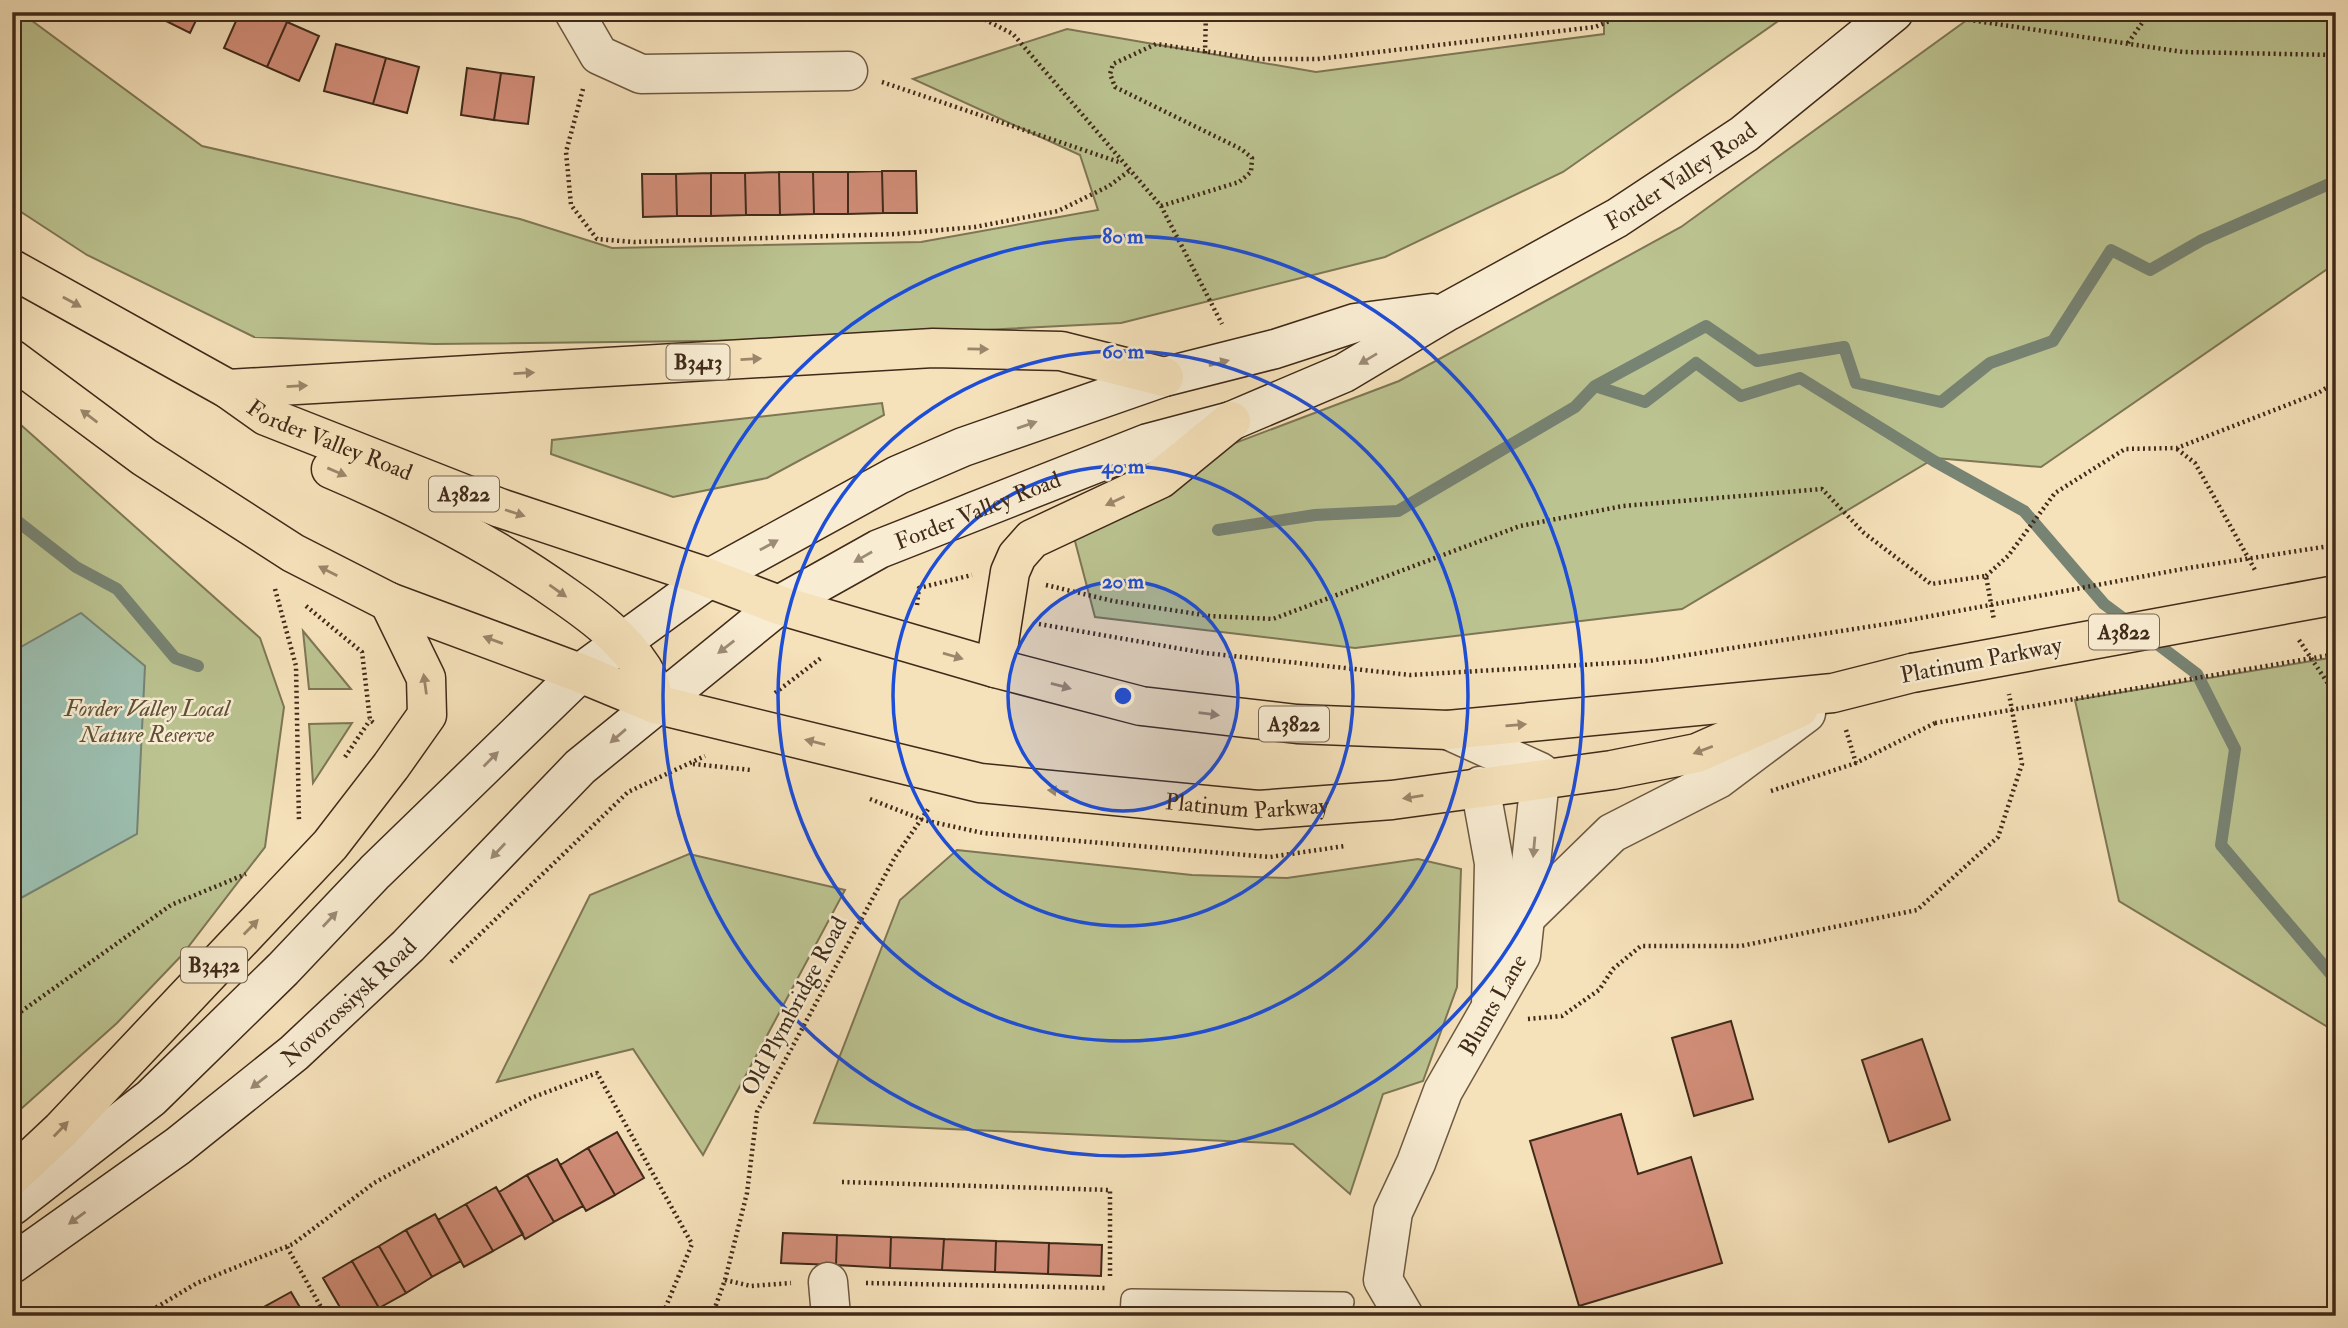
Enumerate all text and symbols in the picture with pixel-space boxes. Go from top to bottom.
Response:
street label: Forder Valley Road [1600,115,1762,236]
text: 80 m [1102,223,1144,250]
one-way arrow [62,296,82,308]
text: 60 m [1102,338,1145,365]
one-way arrow [967,343,989,355]
road number: B3413 [666,344,730,380]
one-way arrow [740,353,762,364]
one-way arrow [1359,353,1378,365]
one-way arrow [1209,357,1231,368]
one-way arrow [513,367,535,378]
one-way arrow [286,380,308,391]
street label: Forder Valley Road [242,393,417,487]
one-way arrow [80,409,98,423]
one-way arrow [1017,419,1038,430]
text: 40 m [1101,453,1145,480]
street label: Forder Valley Road [890,464,1065,556]
one-way arrow [327,466,347,478]
road number: A3822 [429,476,499,512]
one-way arrow [1104,496,1125,507]
one-way arrow [504,508,525,519]
one-way arrow [760,540,780,552]
one-way arrow [854,551,873,563]
one-way arrow [318,565,338,576]
text: 20 m [1102,568,1145,595]
one-way arrow [549,584,567,598]
road number: A3822 [2089,614,2159,650]
street label: Platinum Parkway [1898,630,2065,690]
one-way arrow [482,635,503,646]
one-way arrow [717,640,735,655]
one-way arrow [943,652,964,662]
one-way arrow [419,673,430,695]
one-way arrow [1051,681,1072,691]
centre of rings [1111,684,1135,708]
park label: Forder Valley Local Nature Reserve [63,694,231,749]
road number: A3822 [1259,706,1329,742]
one-way arrow [1198,709,1220,720]
one-way arrow [1506,719,1528,730]
one-way arrow [609,728,627,744]
one-way arrow [804,736,826,747]
one-way arrow [1693,744,1714,755]
one-way arrow [483,751,500,768]
one-way arrow [1047,785,1069,796]
street label: Platinum Parkway [1164,787,1331,825]
one-way arrow [1402,792,1424,803]
one-way arrow [1528,836,1539,858]
one-way arrow [490,842,506,860]
one-way arrow [321,911,337,928]
street label: Old Plymbridge Road [735,912,853,1100]
one-way arrow [242,919,258,936]
street label: Novorossiysk Road [275,932,423,1072]
road number: B3432 [181,948,247,982]
street label: Blunts Lane [1452,948,1533,1061]
one-way arrow [250,1074,267,1089]
one-way arrow [53,1120,70,1137]
one-way arrow [67,1211,86,1225]

